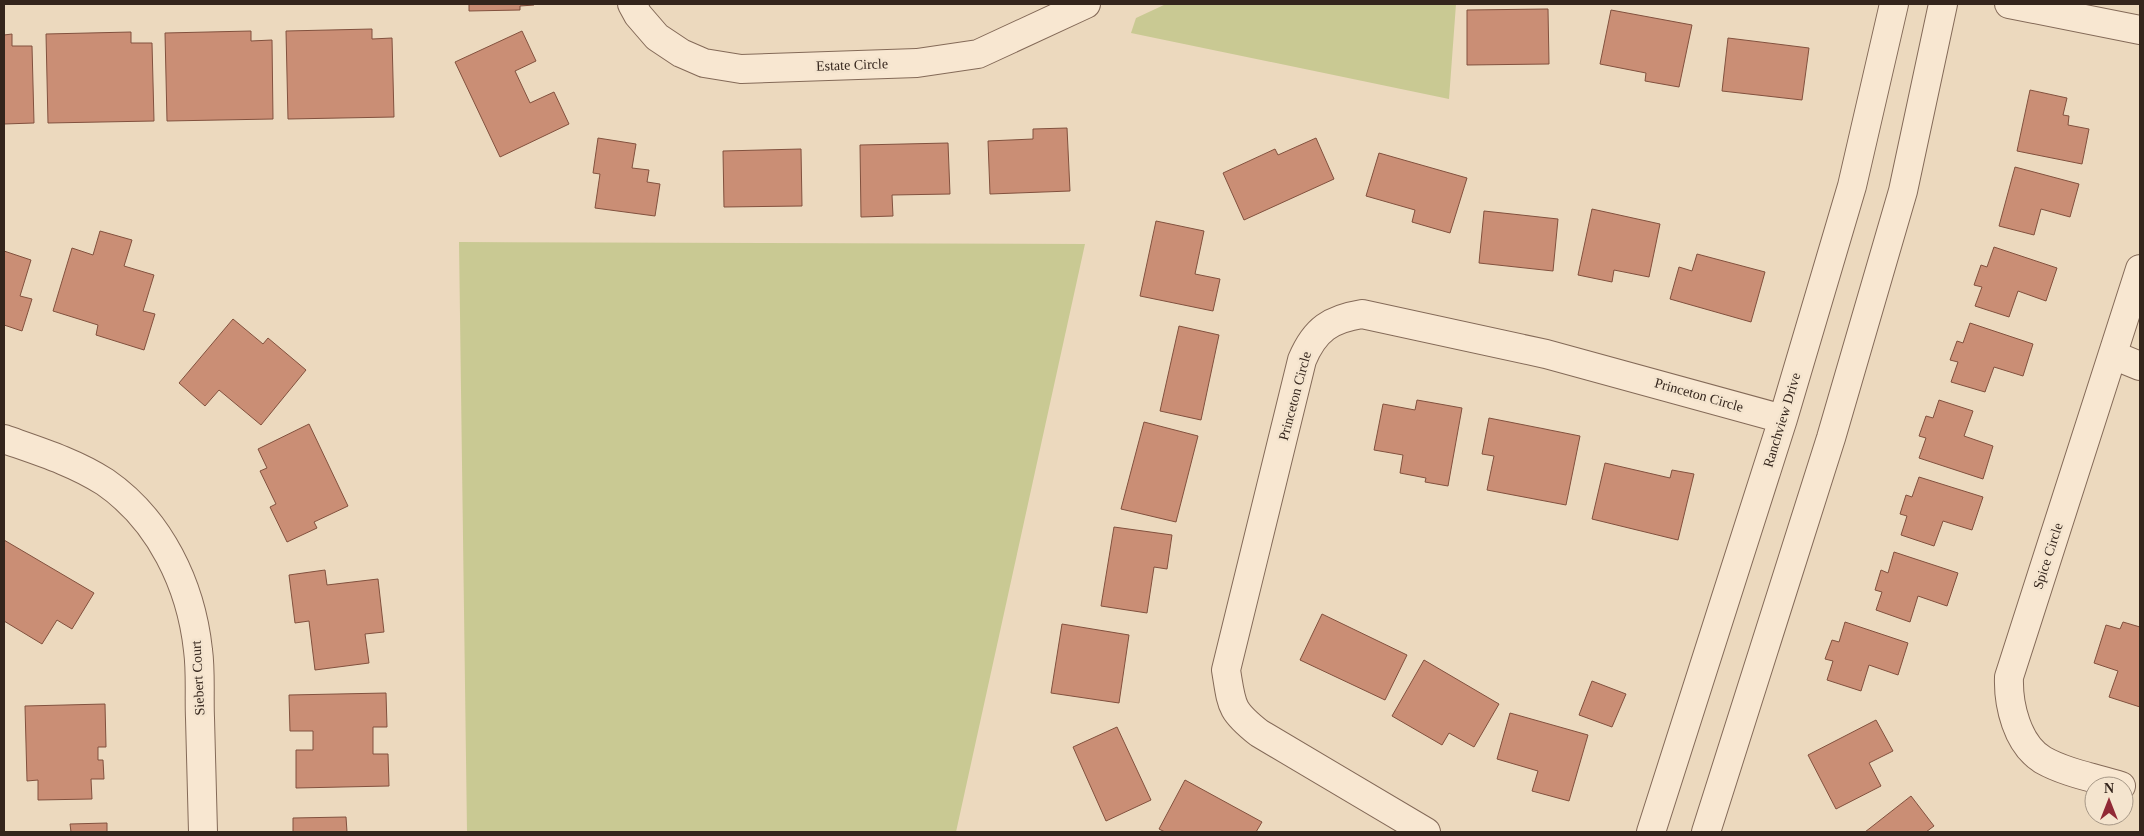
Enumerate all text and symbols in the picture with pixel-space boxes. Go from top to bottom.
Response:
street label: Estate Circle [816,56,888,74]
street label: Princeton Circle [1276,350,1314,442]
street label: Ranchview Drive [1760,371,1804,469]
street label: Princeton Circle [1653,375,1745,415]
street label: Spice Circle [2030,521,2066,591]
street label: Siebert Court [189,640,207,716]
north arrow [2084,776,2134,826]
text: N [2104,781,2114,796]

